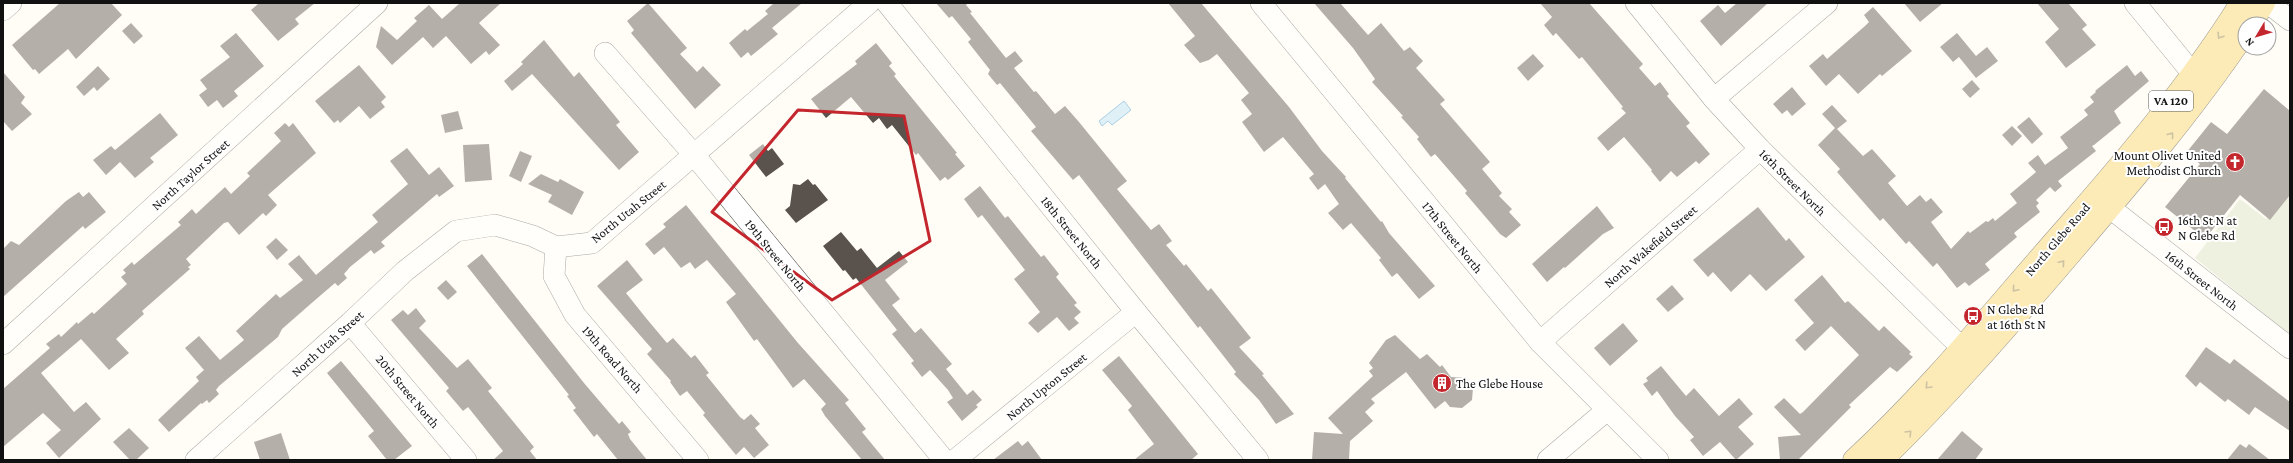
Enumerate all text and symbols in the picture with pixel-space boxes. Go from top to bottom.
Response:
north arrow [2237,16,2277,56]
one-way arrow [2217,32,2225,39]
text: N [2242,35,2256,49]
road number: VA 120 [2149,91,2193,111]
one-way arrow [2166,132,2173,139]
street label: North Taylor Street [148,135,233,213]
street label: 16th Street North [1756,146,1829,219]
place label: Mount Olivet United Methodist Church [2114,148,2221,178]
church icon: Mount Olivet United Methodist Church [2224,151,2246,173]
street label: North Utah Street [588,176,669,246]
street label: 18th Street North [1038,193,1105,272]
street label: 17th Street North [1419,199,1486,276]
street label: North Glebe Road [2022,200,2093,279]
street label: North Wakefield Street [1601,201,1700,291]
place label: 16th St N at N Glebe Rd [2178,213,2237,243]
street label: 19th Street North [742,216,809,294]
bus stop icon: 16th St N at N Glebe Rd [2153,216,2175,238]
street label: 16th Street North [2162,247,2241,313]
one-way arrow [2057,261,2064,268]
one-way arrow [2012,284,2019,292]
place label: N Glebe Rd at 16th St N [1987,302,2046,332]
bus stop icon: N Glebe Rd at 16th St N [1962,305,1984,327]
street label: North Utah Street [288,307,367,380]
street label: 19th Road North [579,323,646,396]
street label: North Upton Street [1003,349,1090,423]
street label: 20th Street North [373,352,443,431]
building icon: The Glebe House [1431,372,1453,394]
place label: The Glebe House [1456,376,1543,391]
one-way arrow [1925,381,1933,389]
one-way arrow [1904,430,1912,438]

